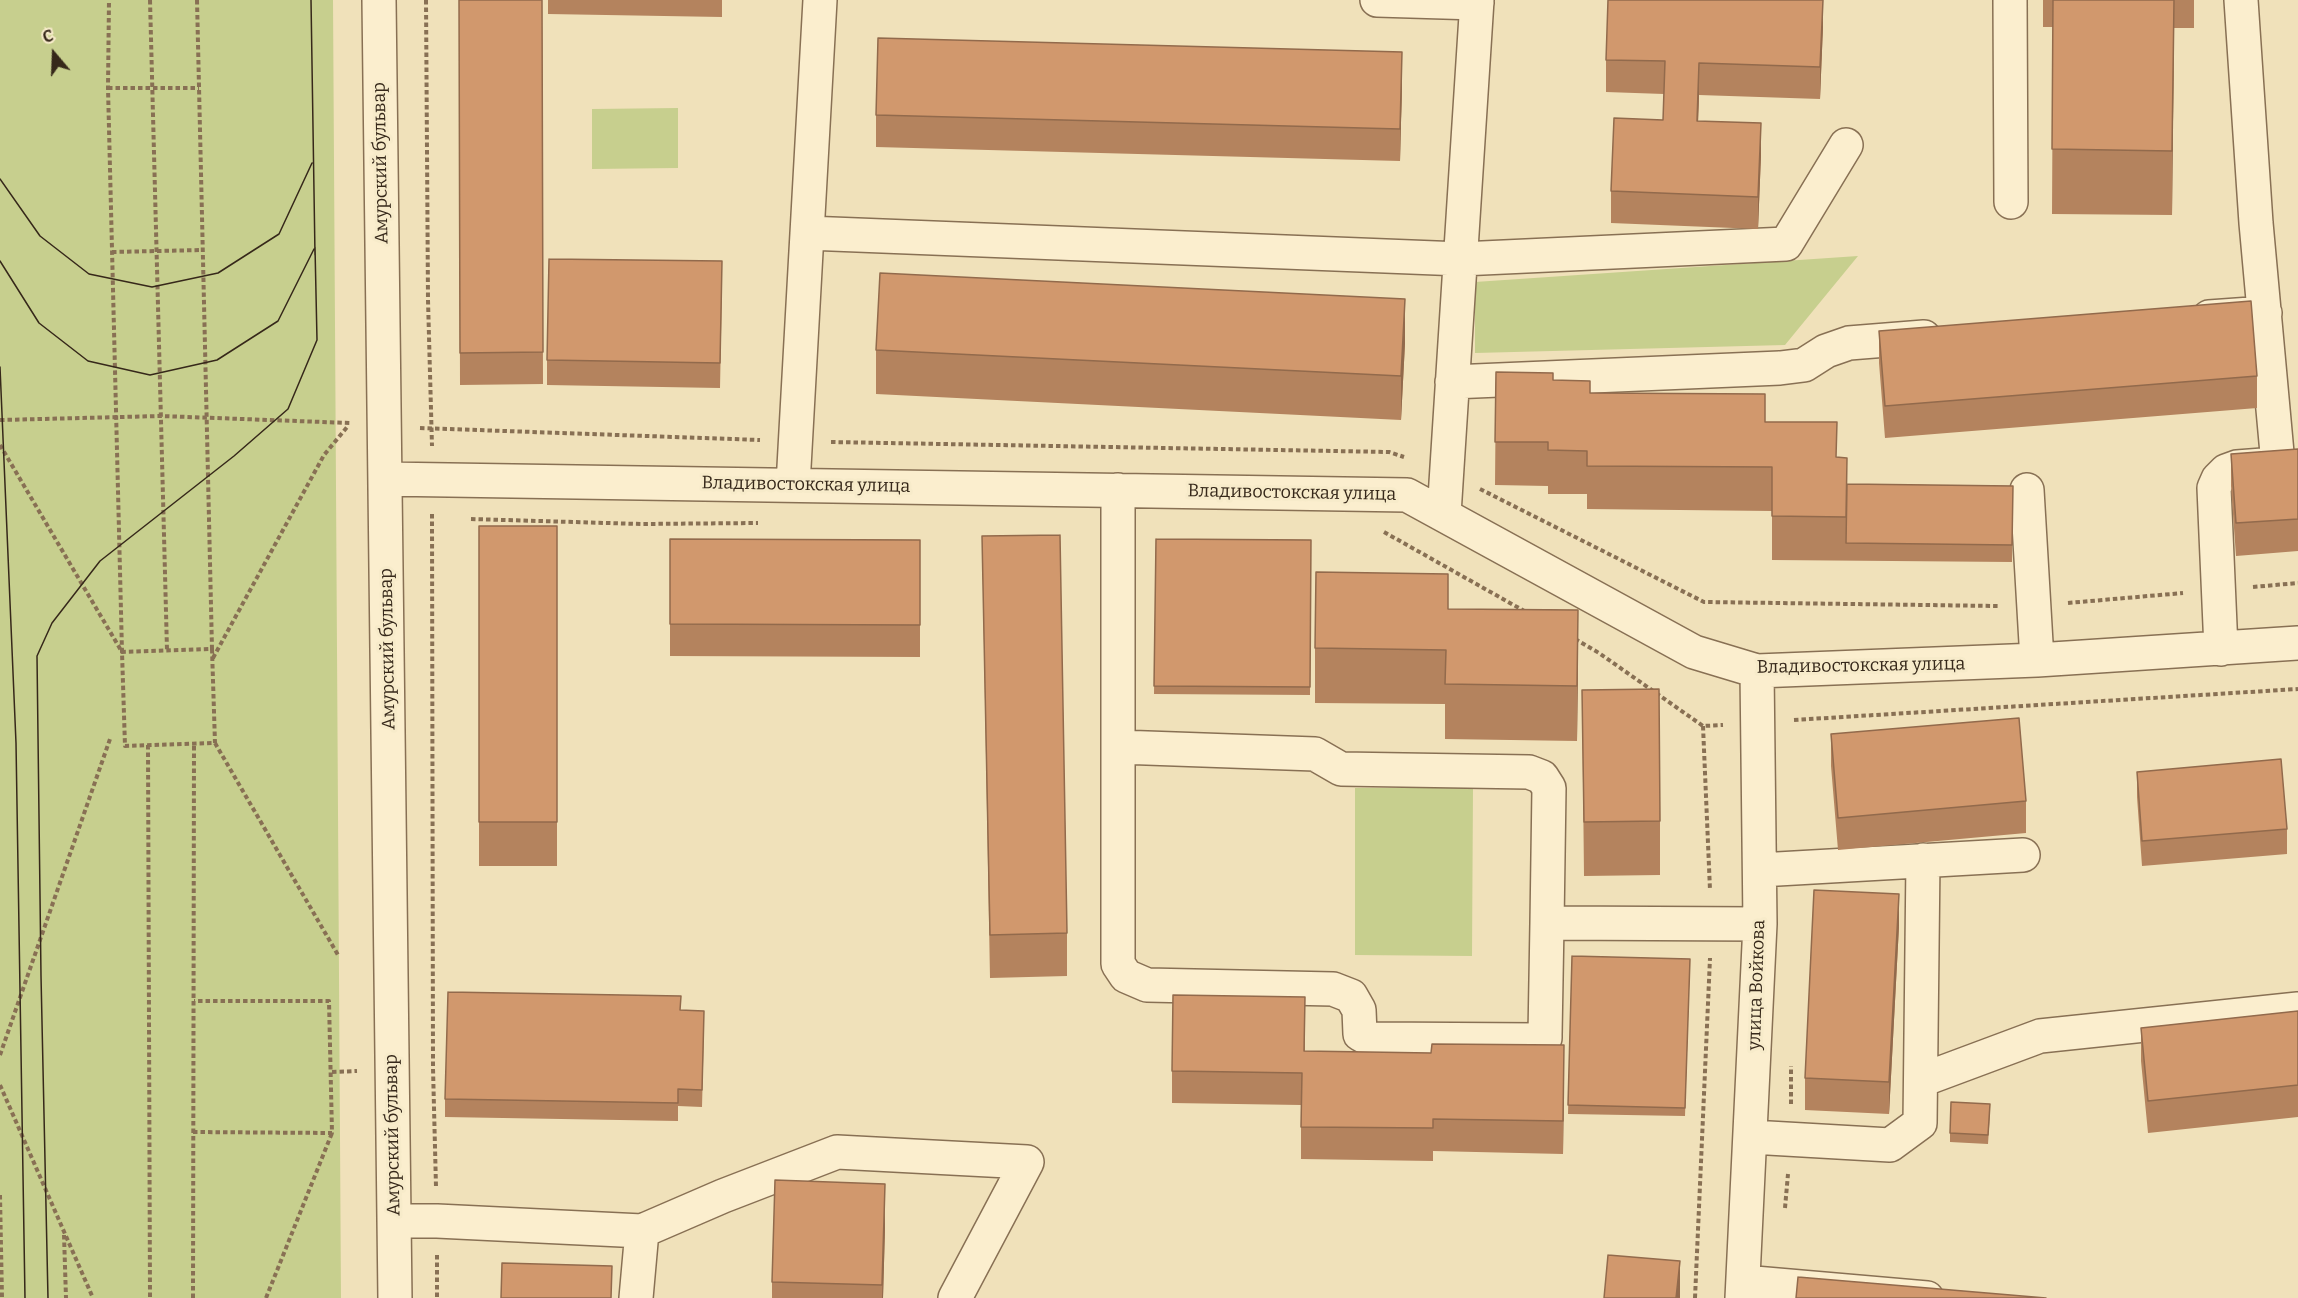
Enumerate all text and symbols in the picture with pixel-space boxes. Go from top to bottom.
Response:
north arrow [24,24,84,84]
text: С [40,26,56,47]
street label: Амурский бульвар [369,82,393,244]
street label: Владивостокская улица [701,472,911,498]
street label: Владивостокская улица [1187,480,1397,506]
street label: Амурский бульвар [376,568,400,730]
street label: Владивостокская улица [1756,653,1966,679]
street label: улица Войкова [1744,919,1770,1051]
street label: Амурский бульвар [381,1054,405,1216]

